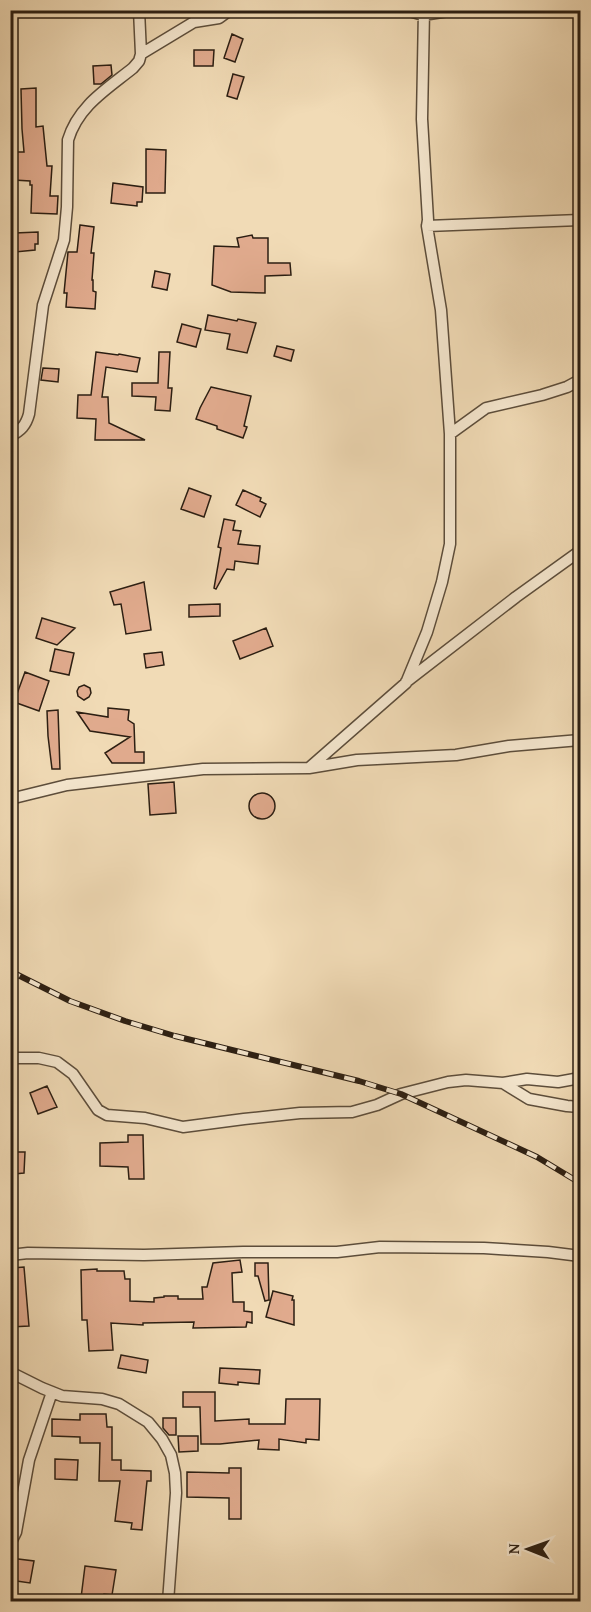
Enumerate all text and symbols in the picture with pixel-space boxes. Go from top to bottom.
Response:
north arrow [498,1519,558,1579]
text: N [501,1543,525,1554]

